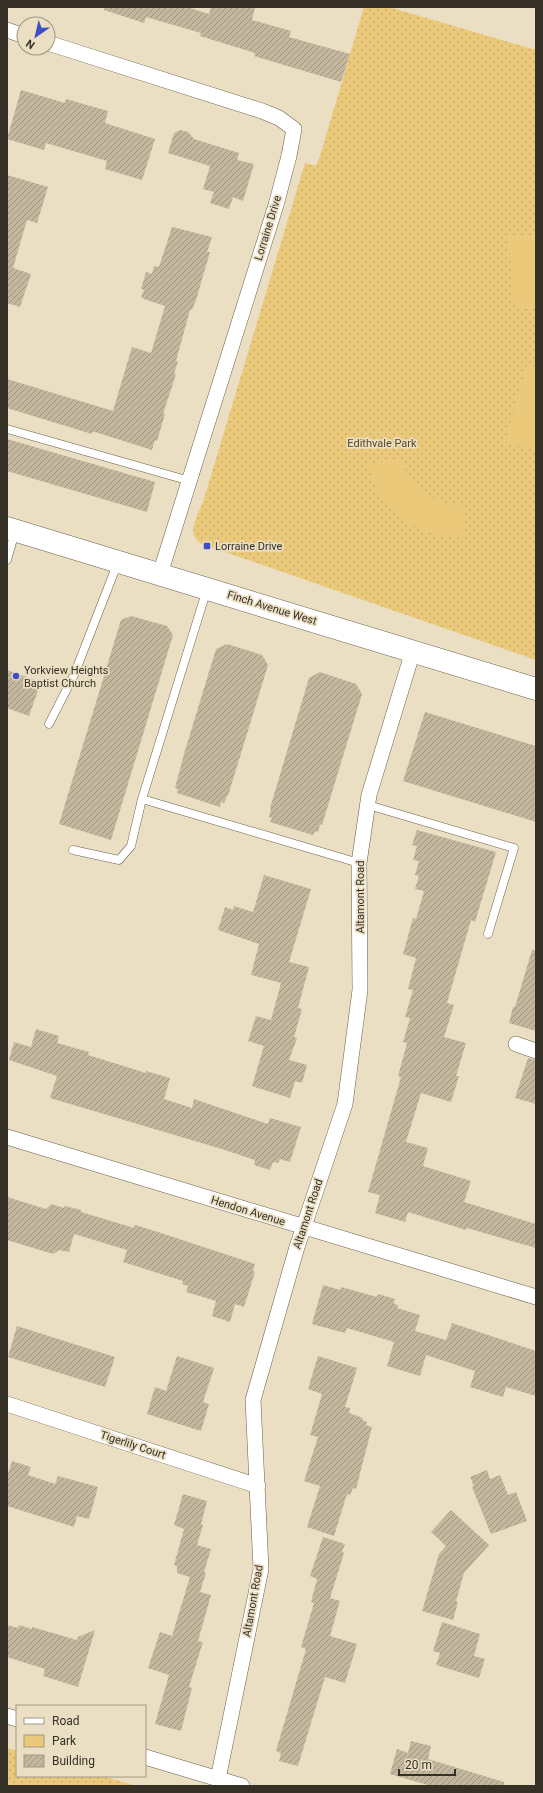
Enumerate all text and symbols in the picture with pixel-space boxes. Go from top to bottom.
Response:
north arrow [16,16,56,56]
text: N [24,36,38,51]
street label: Lorraine Drive [252,194,284,262]
park label: Edithvale Park [347,437,417,450]
place label: Lorraine Drive [215,540,283,553]
marker: Lorraine Drive [202,541,212,551]
street label: Finch Avenue West [226,588,319,628]
place label: Yorkview Heights Baptist Church [24,664,109,690]
marker: Yorkview Heights Baptist Church [11,671,21,681]
street label: Altamont Road [354,861,367,934]
street label: Altamont Road [291,1177,325,1251]
street label: Hendon Avenue [209,1194,287,1229]
street label: Tigerlily Court [99,1428,168,1462]
street label: Altamont Road [240,1564,266,1638]
legend [16,1705,146,1777]
text: Road [52,1714,80,1728]
text: Park [52,1734,77,1748]
scale bar [399,1751,455,1777]
text: Building [52,1754,95,1768]
text: 20 m [405,1758,432,1772]

